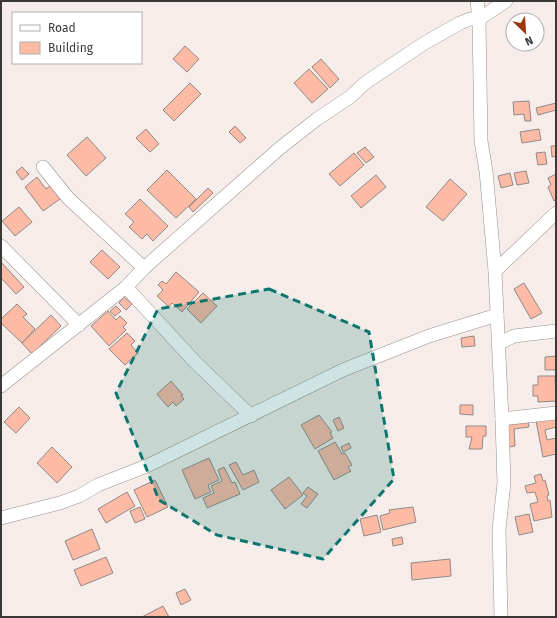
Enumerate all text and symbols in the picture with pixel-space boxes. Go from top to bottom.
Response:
legend [12,12,142,64]
north arrow [505,12,545,52]
text: Road [48,21,76,35]
text: N [523,33,535,48]
text: Building [48,41,94,55]

